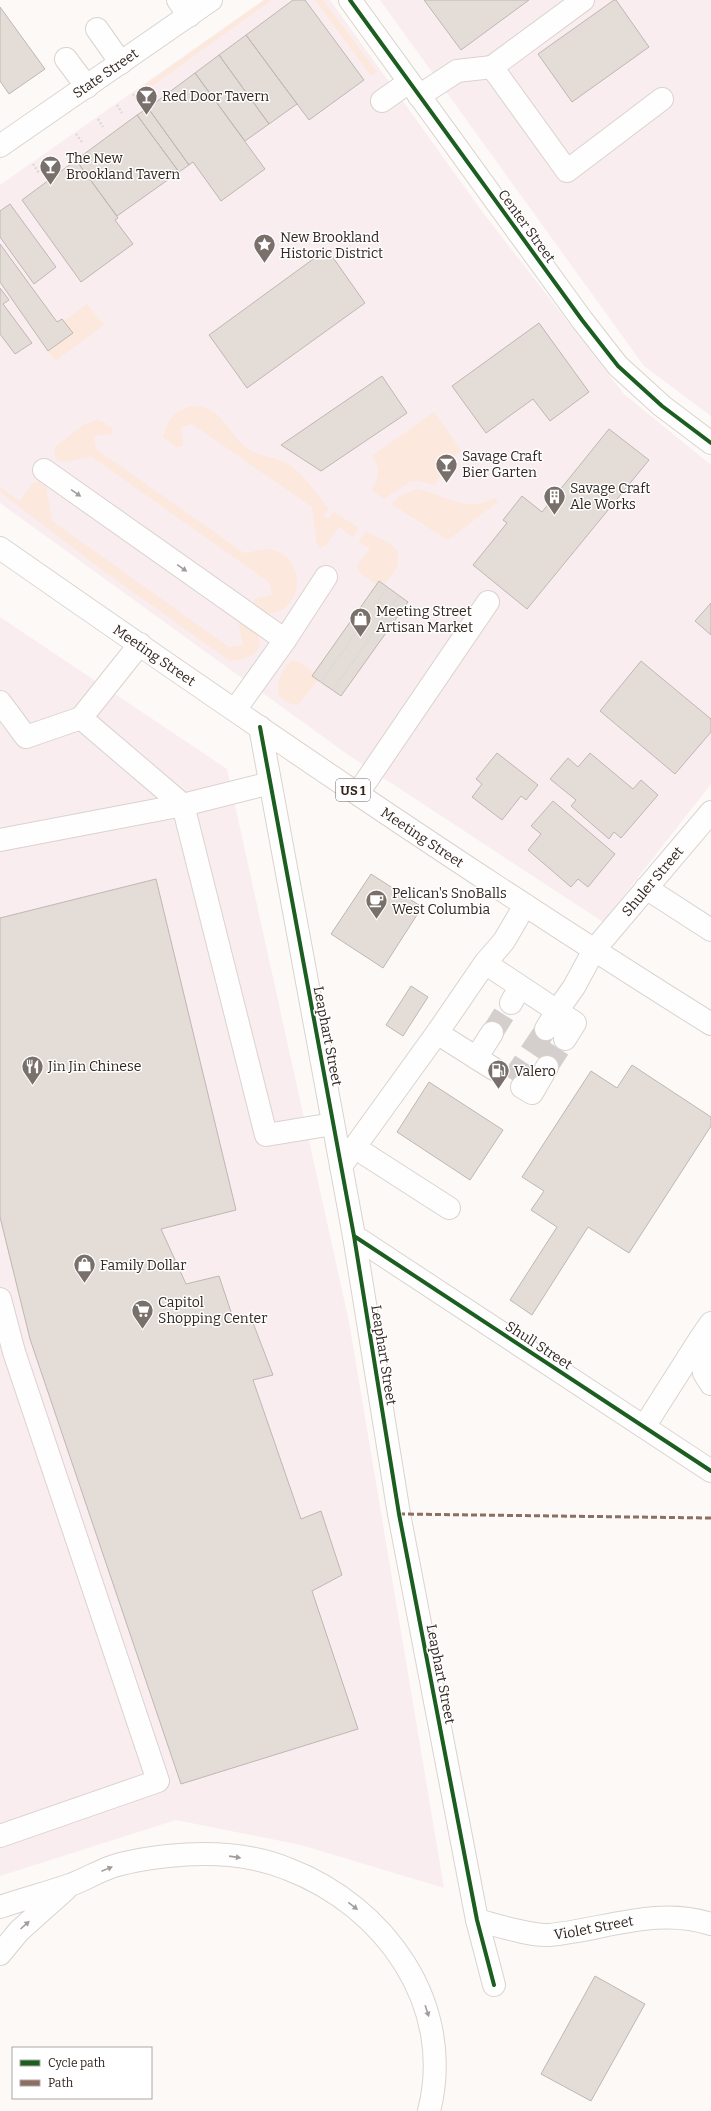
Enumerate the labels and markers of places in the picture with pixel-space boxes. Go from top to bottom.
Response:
bar icon: Red Door Tavern [133,83,159,116]
place label: Red Door Tavern [162,88,269,105]
place label: The New Brookland Tavern [66,150,180,183]
bar icon: The New Brookland Tavern [37,153,63,186]
place label: New Brookland Historic District [280,229,383,262]
place icon: New Brookland Historic District [252,232,278,265]
place label: Savage Craft Bier Garten [462,448,542,481]
bar icon: Savage Craft Bier Garten [434,451,460,484]
place label: Savage Craft Ale Works [570,480,650,513]
building icon: Savage Craft Ale Works [542,483,568,516]
place label: Meeting Street Artisan Market [376,603,473,636]
shop icon: Meeting Street Artisan Market [347,606,373,639]
place label: Pelican's SnoBalls West Columbia [392,885,507,918]
cafe icon: Pelican's SnoBalls West Columbia [364,888,390,921]
restaurant icon: Jin Jin Chinese [19,1053,45,1086]
place label: Jin Jin Chinese [47,1058,141,1075]
fuel station icon: Valero [485,1058,511,1091]
place label: Valero [514,1063,556,1080]
shop icon: Family Dollar [71,1252,97,1285]
place label: Family Dollar [100,1257,186,1274]
place label: Capitol Shopping Center [158,1294,267,1327]
supermarket icon: Capitol Shopping Center [129,1297,155,1330]

